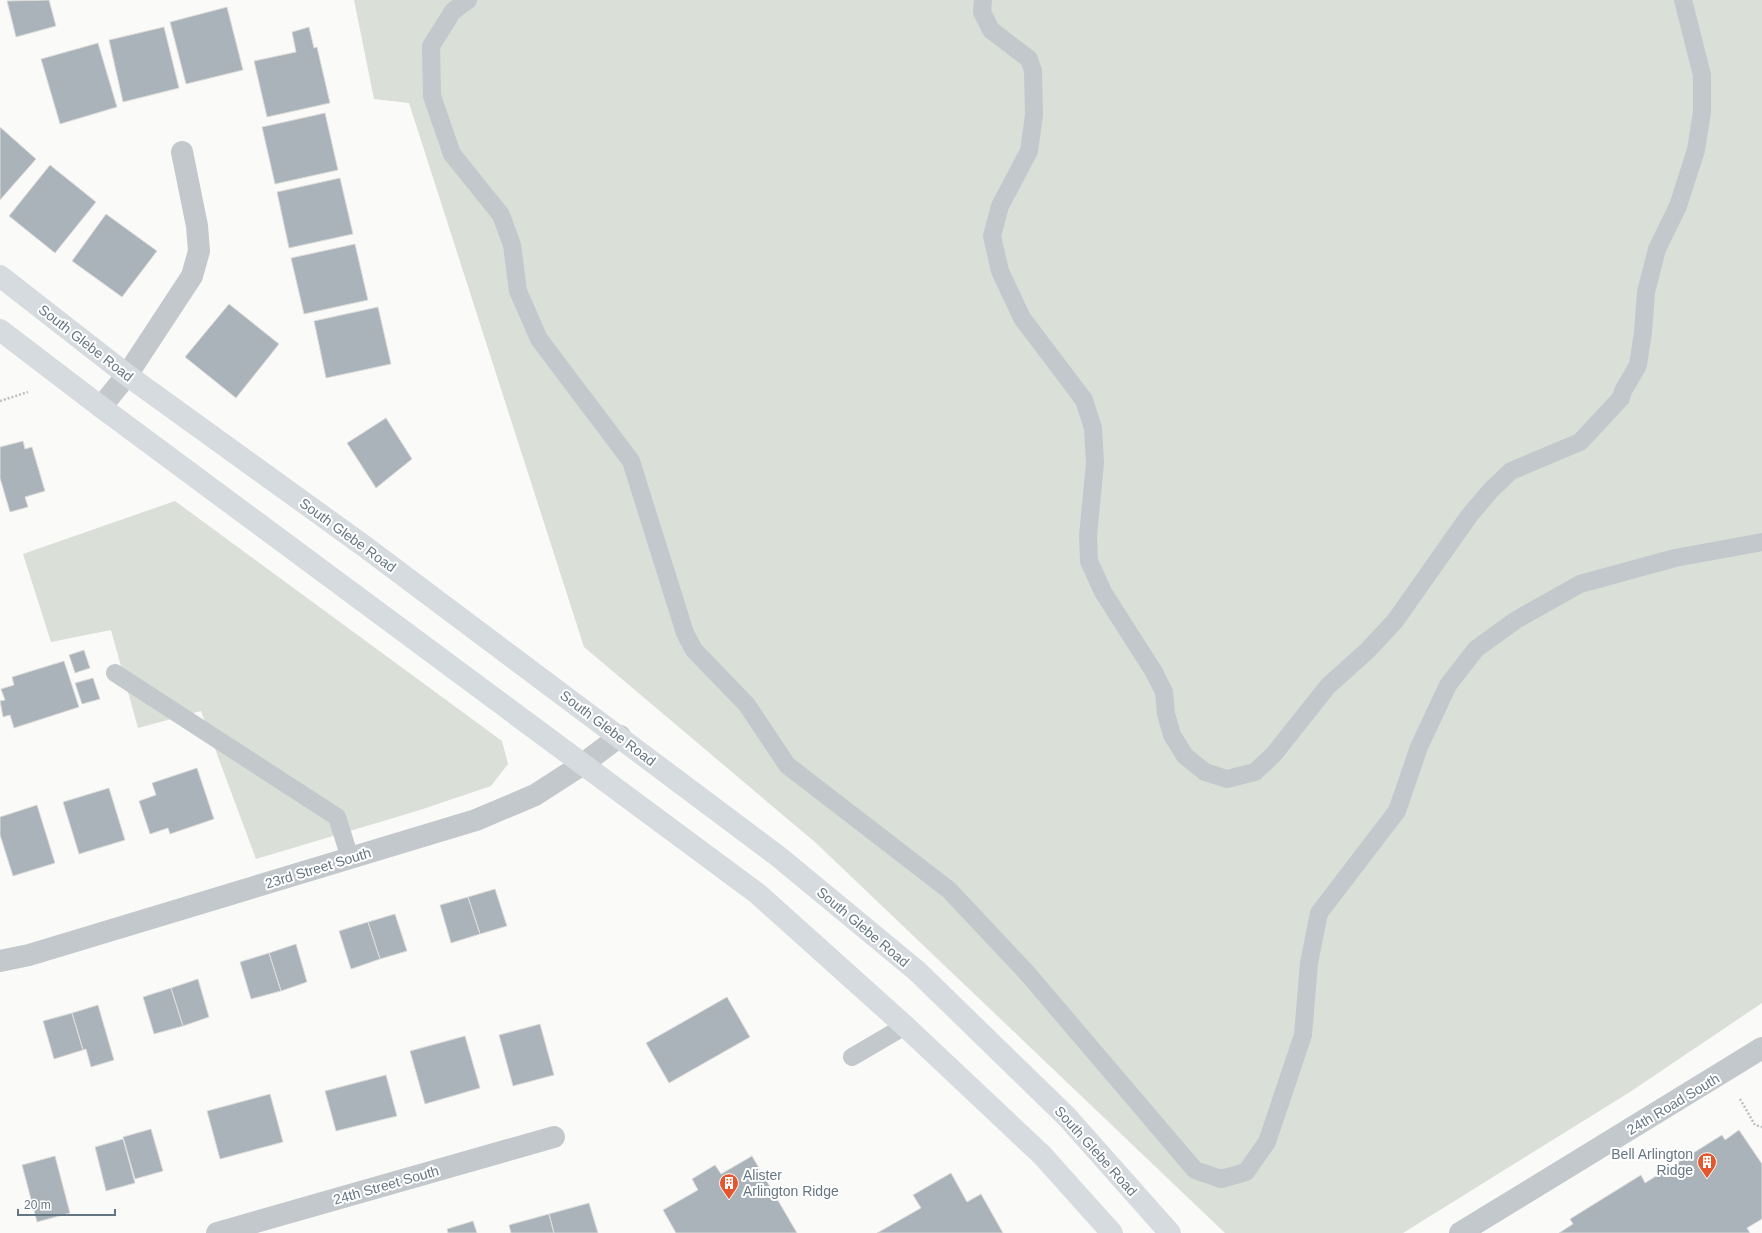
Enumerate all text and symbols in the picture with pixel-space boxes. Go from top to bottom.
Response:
street label: South Glebe Road [36,301,136,385]
street label: South Glebe Road [297,495,399,575]
street label: South Glebe Road [557,687,659,769]
street label: 23rd Street South [263,844,373,892]
street label: South Glebe Road [814,884,912,970]
street label: 24th Road South [1624,1070,1722,1138]
street label: South Glebe Road [1052,1103,1140,1199]
place label: Bell Arlington Ridge [1611,1146,1693,1178]
building icon: Bell Arlington Ridge [1696,1151,1718,1179]
street label: 24th Street South [331,1162,441,1208]
place label: Alister Arlington Ridge [743,1167,839,1199]
building icon: Alister Arlington Ridge [718,1172,740,1200]
scale bar [18,1191,115,1217]
text: 20 m [24,1198,51,1212]

